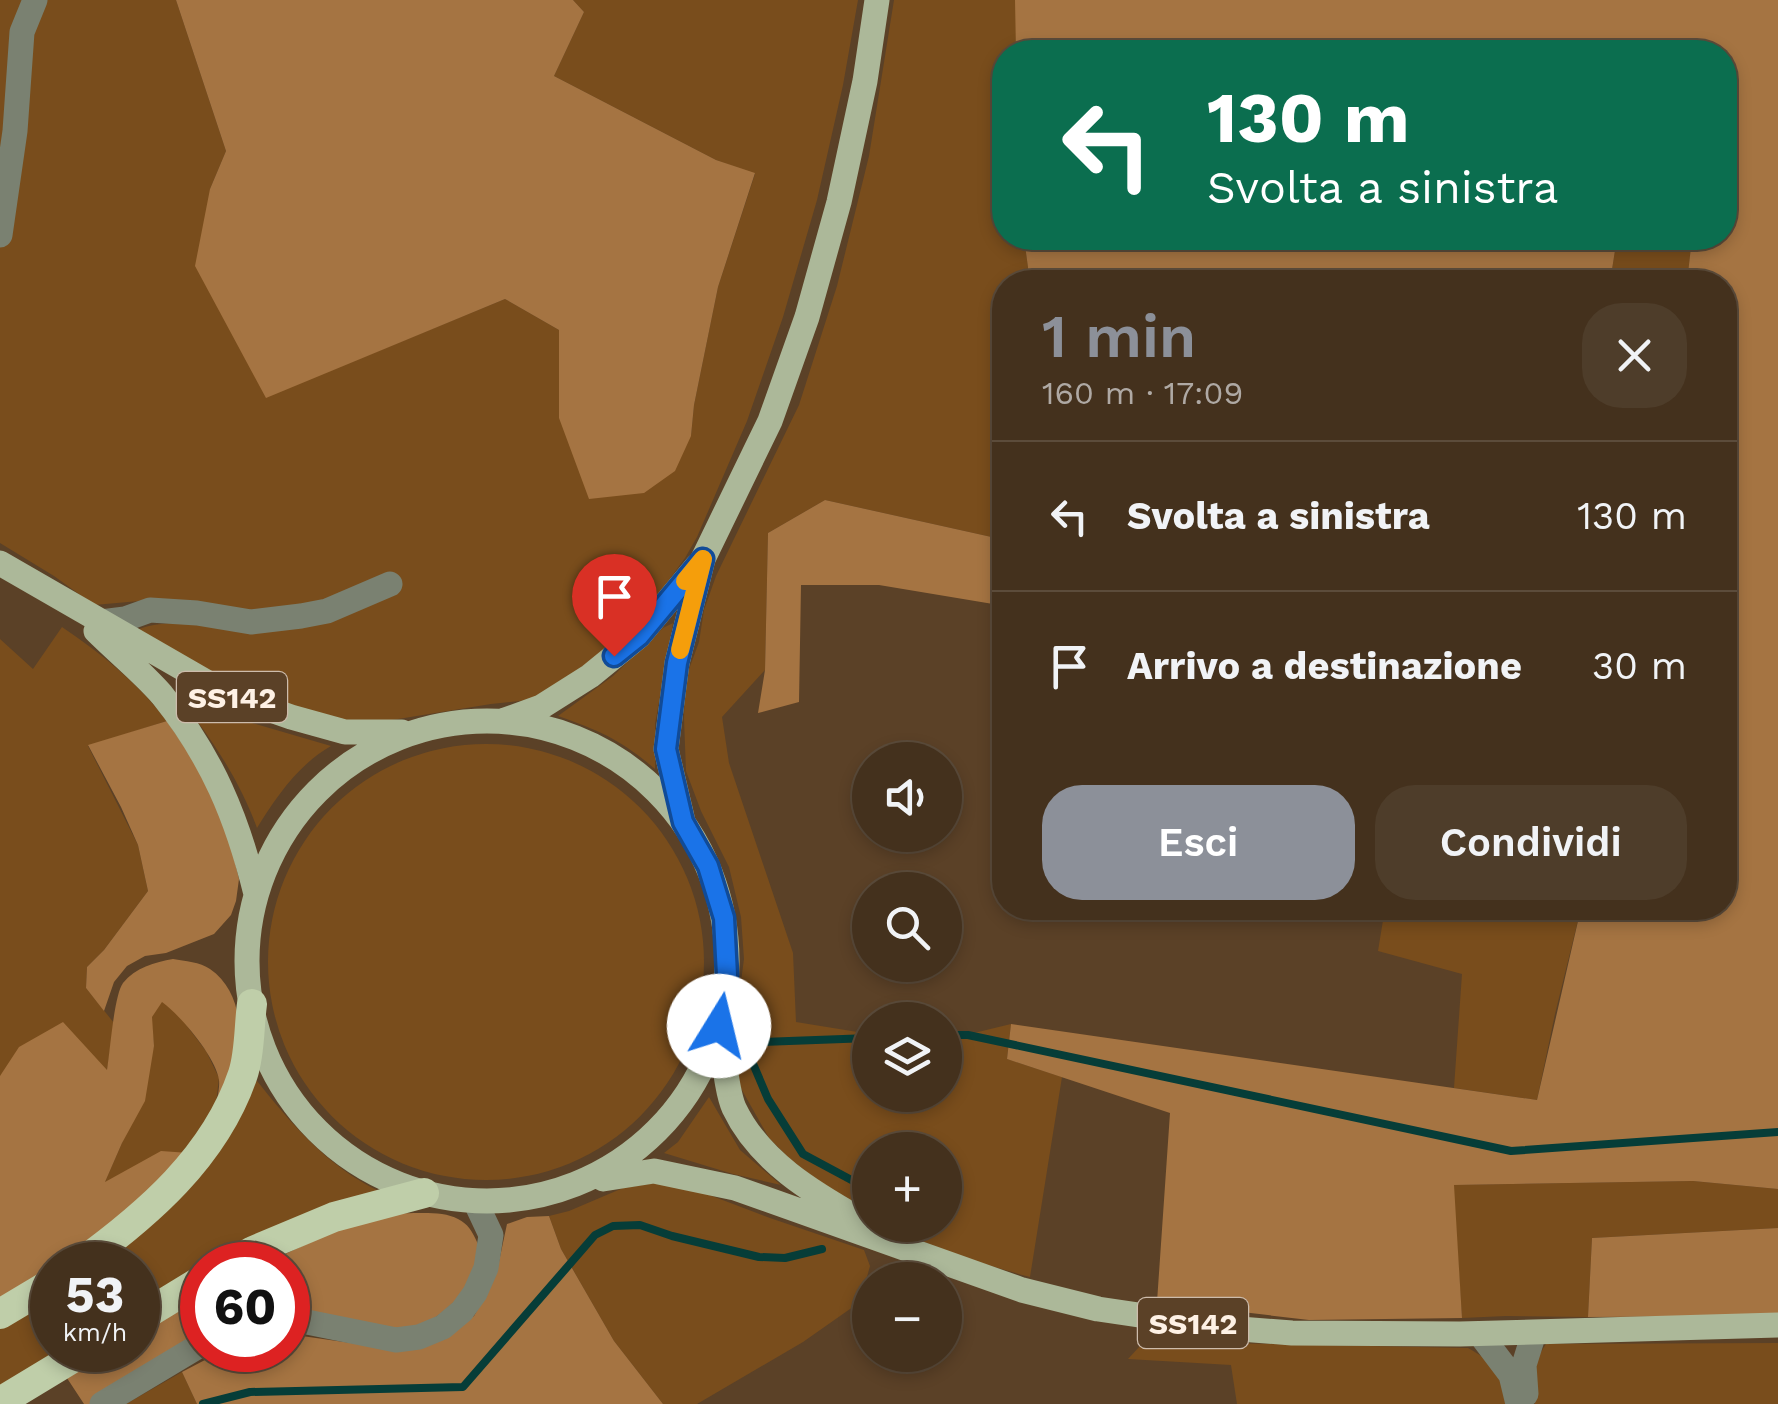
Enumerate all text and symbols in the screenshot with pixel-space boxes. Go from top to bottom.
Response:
text: 130 m [1207,77,1410,159]
icon: left [1042,80,1172,210]
text: Svolta a sinistra [1207,161,1559,214]
text: 1 min [1042,301,1196,372]
button: close [1582,303,1687,408]
text: 160 m · 17:09 [1042,374,1243,412]
icon: left [1042,489,1097,544]
text: Svolta a sinistra [1127,494,1430,538]
text: 130 m [1577,494,1687,538]
pin [572,554,657,657]
icon: arrive [587,569,642,624]
icon: arrive [1042,639,1097,694]
text: Arrivo a destinazione [1127,644,1522,688]
text: 30 m [1592,644,1687,688]
road number: SS142 [177,672,287,722]
map controls [852,742,962,1372]
button: sound [852,742,962,852]
button: Esci [1042,785,1355,900]
button: Condividi [1375,785,1687,900]
button: search [852,872,962,982]
position arrow [667,974,771,1078]
button: layers [852,1002,962,1112]
button: + [852,1132,962,1242]
speed limit sign: 60 [180,1242,310,1372]
button: − [852,1262,962,1372]
text: 53 [66,1265,124,1324]
road number: SS142 [1138,1298,1248,1348]
text: km/h [63,1318,127,1347]

